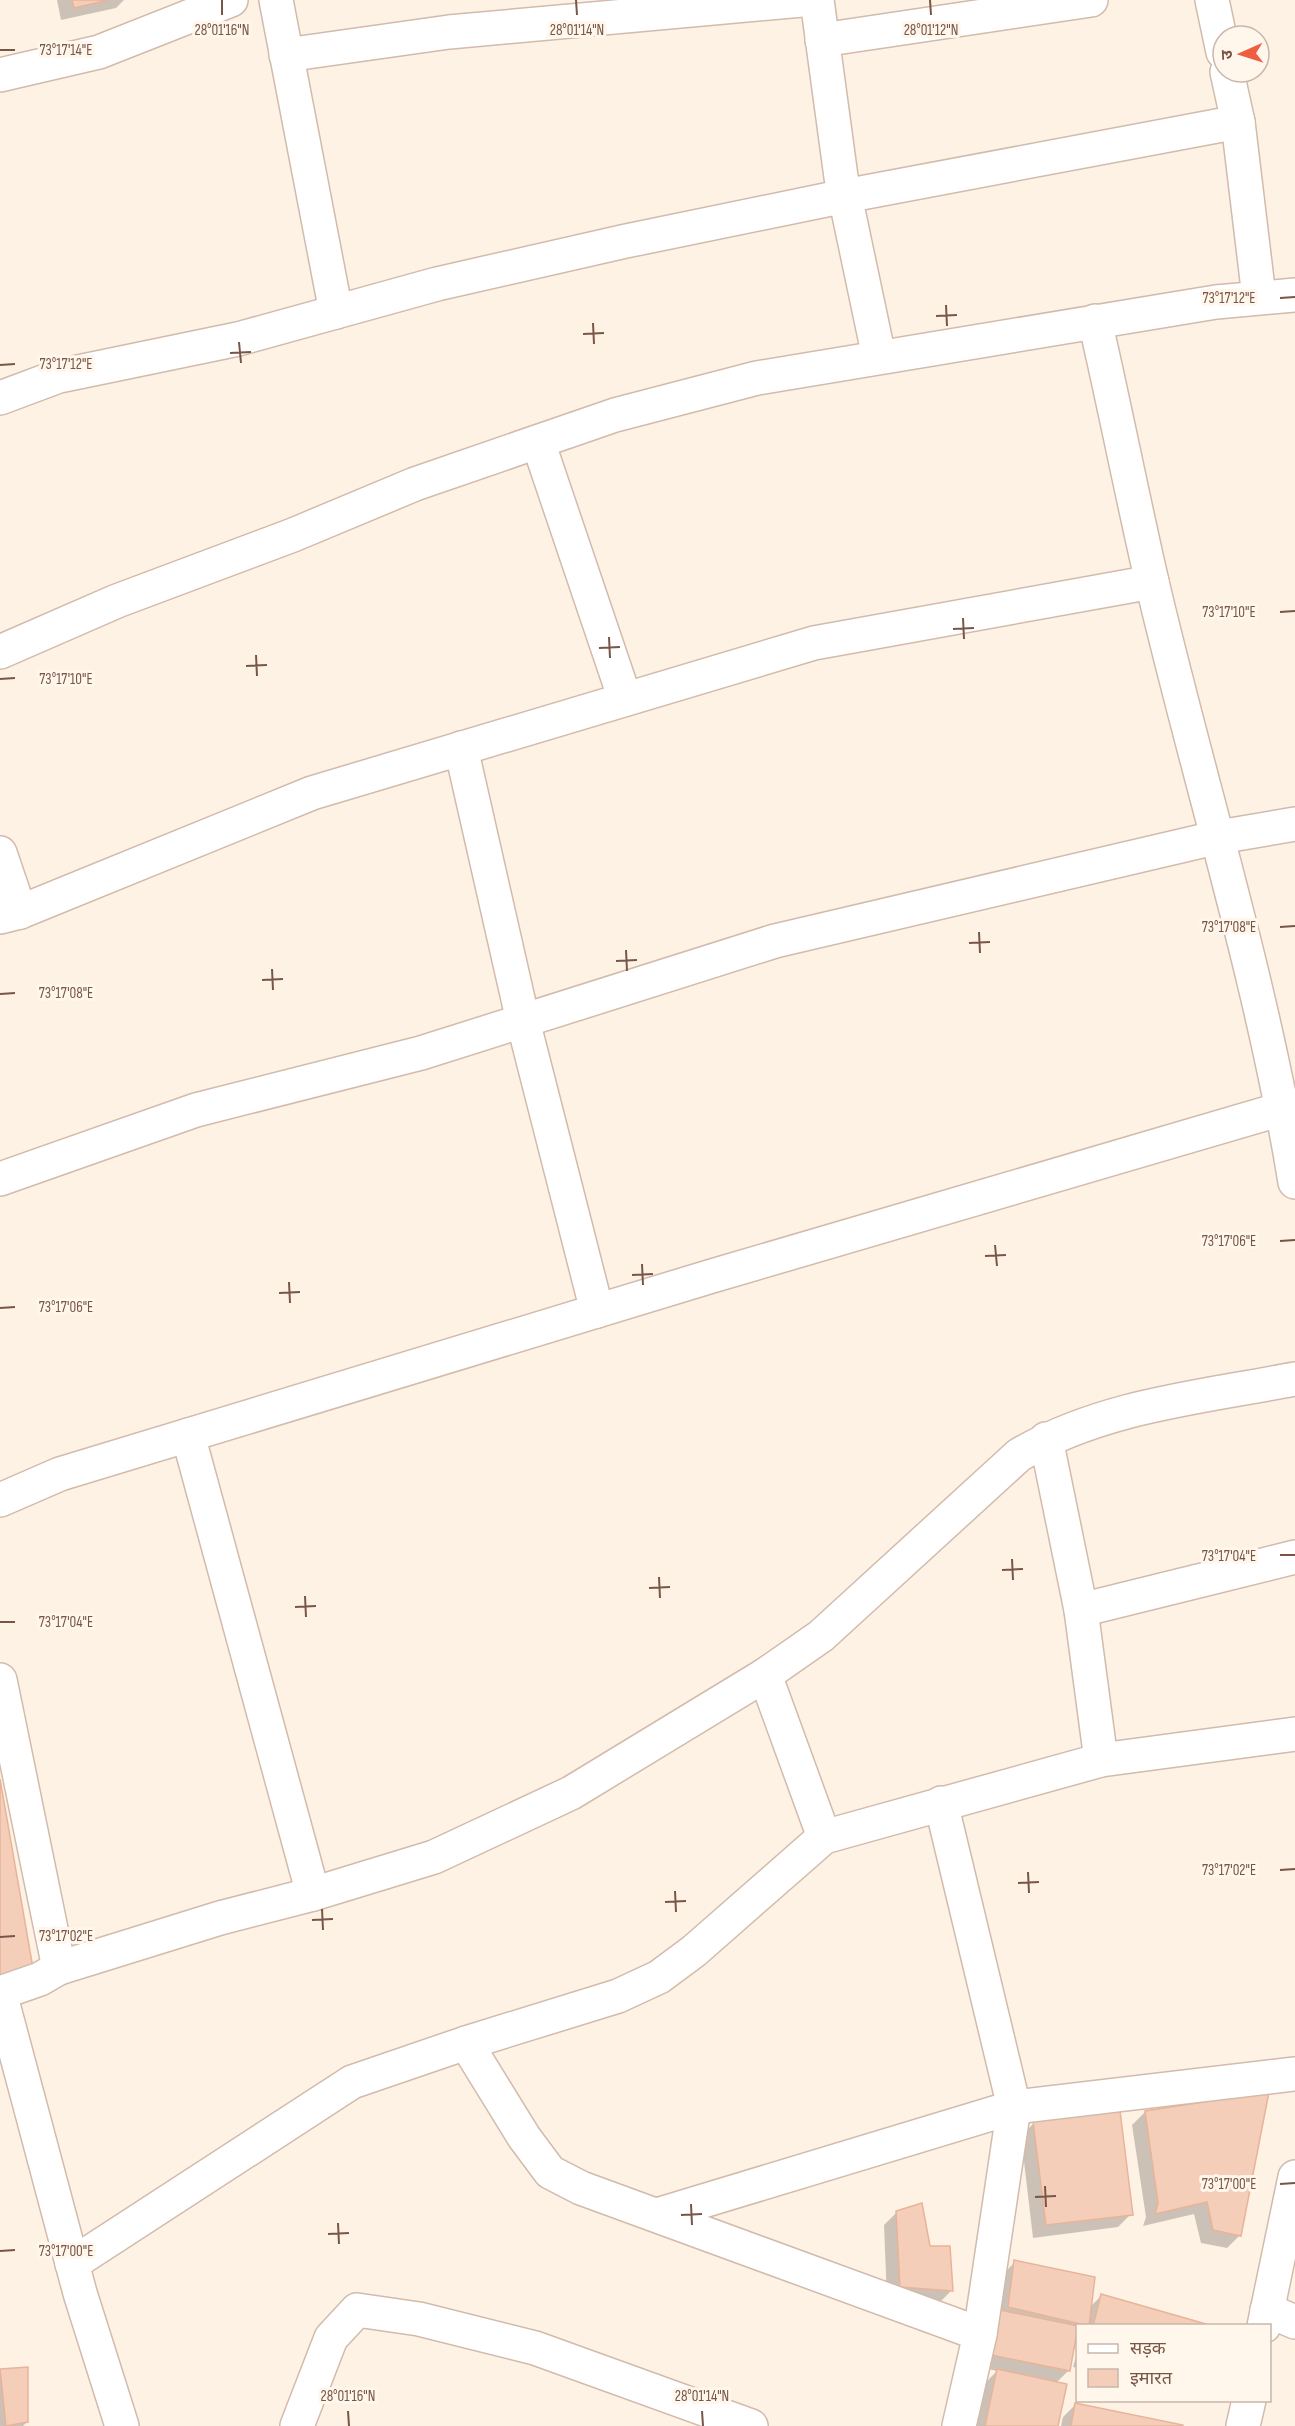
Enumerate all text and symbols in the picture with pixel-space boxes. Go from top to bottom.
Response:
text: 28°01'16"N [195,21,249,40]
text: 28°01'14"N [550,21,604,40]
text: 28°01'12"N [904,21,958,40]
north arrow [1211,24,1271,84]
text: 73°17'14"E [40,41,92,60]
text: उ [1218,49,1237,60]
text: 73°17'12"E [1203,289,1255,308]
text: 73°17'12"E [40,355,92,374]
text: 73°17'10"E [1202,603,1256,622]
text: 73°17'10"E [39,670,93,689]
text: 73°17'08"E [1202,918,1256,937]
text: 73°17'08"E [39,984,93,1003]
text: 73°17'06"E [1202,1232,1256,1251]
text: 73°17'06"E [39,1298,93,1317]
text: 73°17'04"E [1202,1547,1256,1566]
text: 73°17'04"E [39,1613,93,1632]
text: 73°17'02"E [1202,1861,1256,1880]
text: 73°17'02"E [39,1927,93,1946]
text: 73°17'00"E [1202,2175,1256,2194]
text: 73°17'00"E [39,2242,93,2261]
legend [1076,2324,1271,2402]
text: सड़क [1130,2338,1167,2359]
text: इमारत [1130,2368,1173,2389]
text: 28°01'16"N [321,2387,375,2406]
text: 28°01'14"N [675,2387,729,2406]

